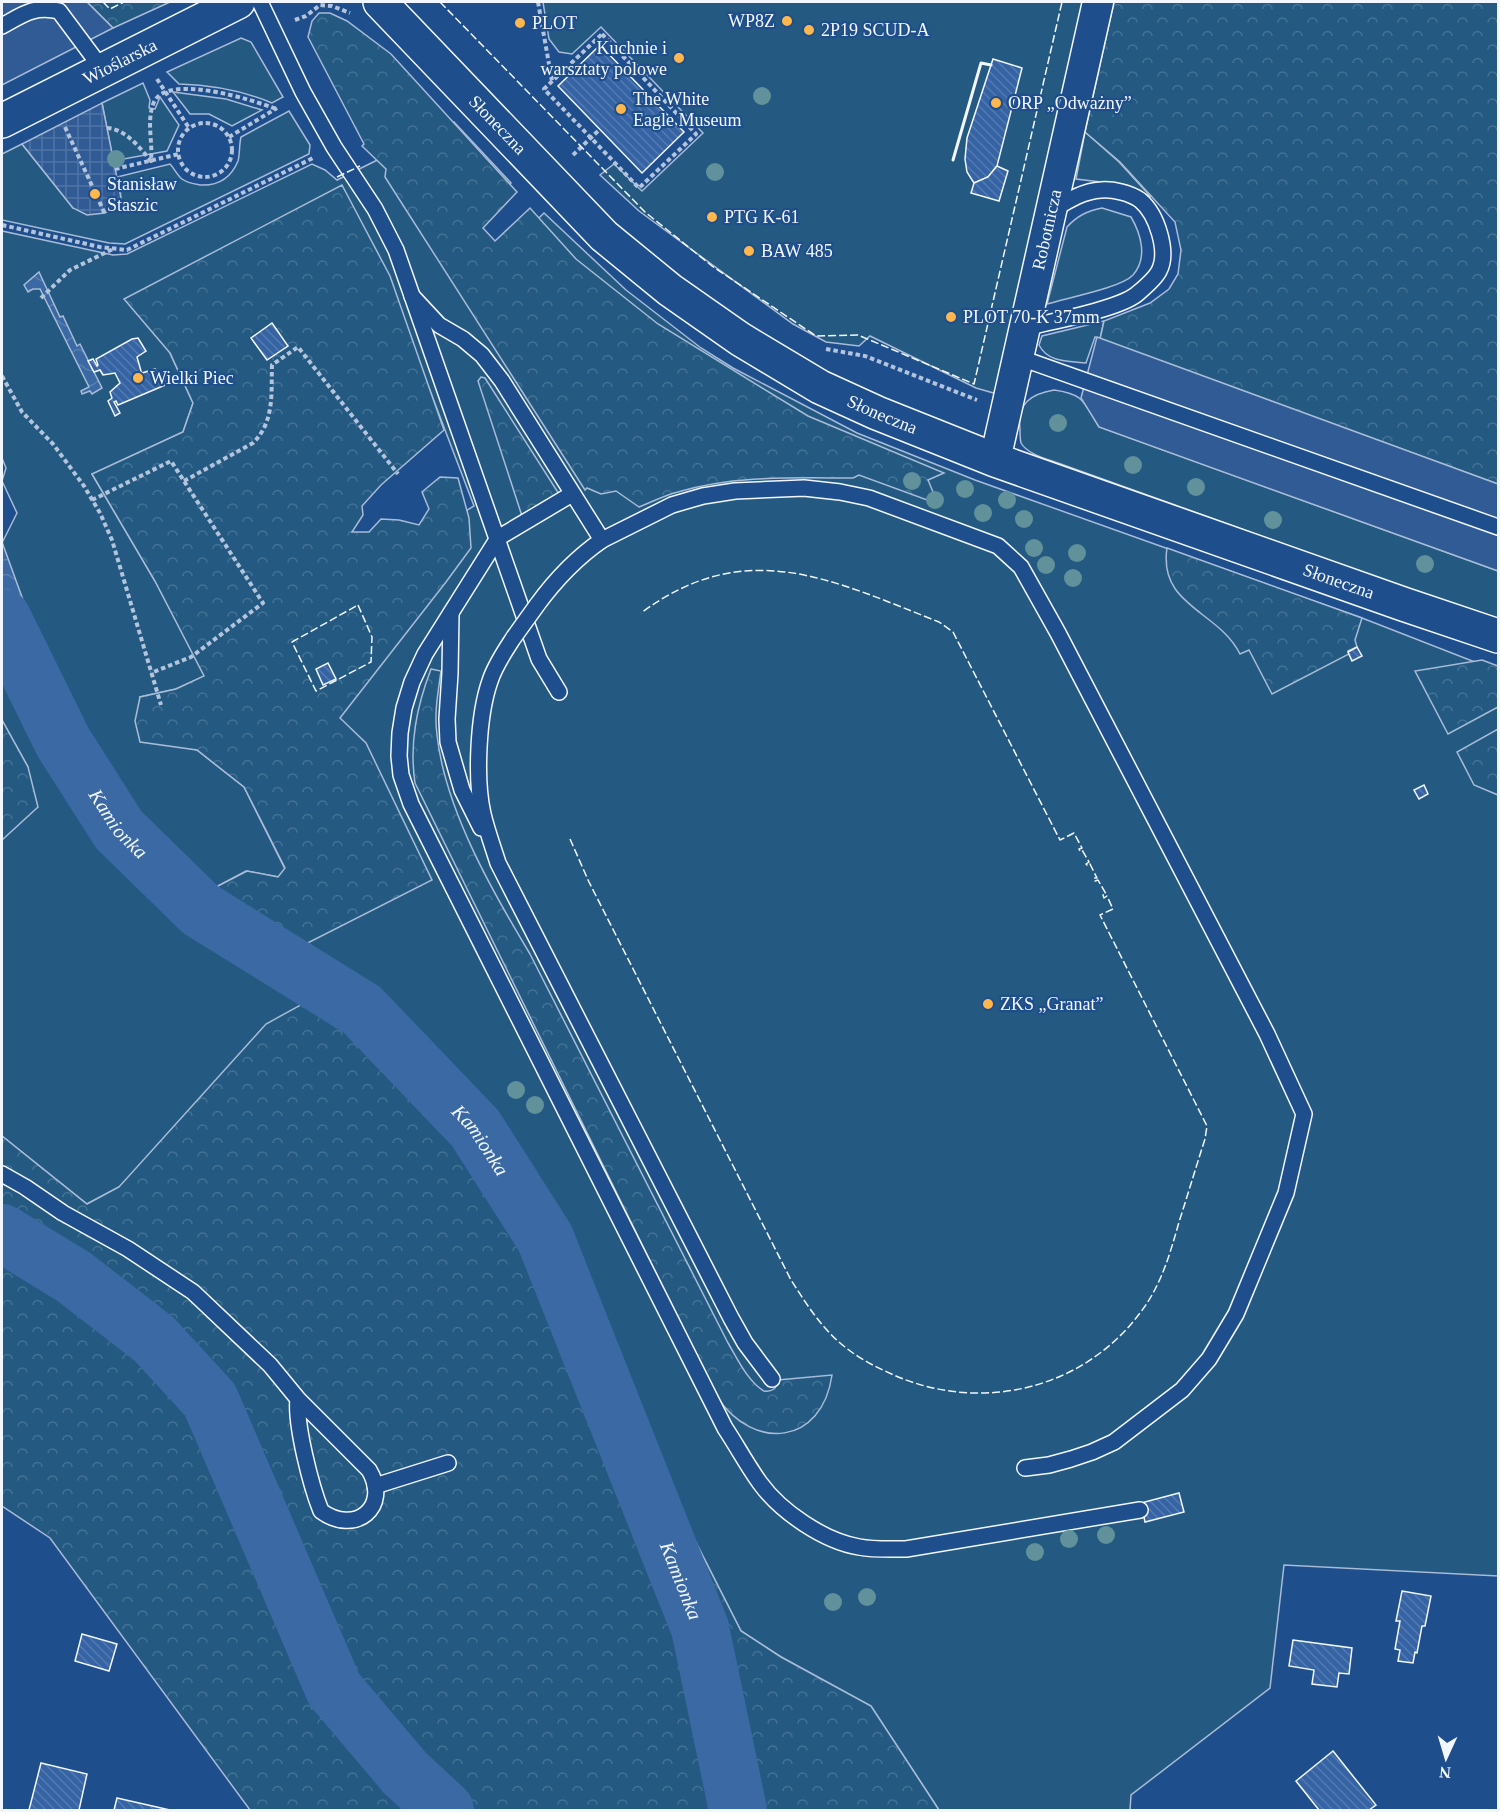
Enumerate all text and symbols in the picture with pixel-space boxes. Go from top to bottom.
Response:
place label: WP8Z [728,11,775,31]
place label: PLOT [532,13,577,33]
marker: WP8Z [780,14,794,28]
marker: PLOT [513,16,527,30]
place label: 2P19 SCUD-A [821,20,930,40]
marker: 2P19 SCUD-A [802,23,816,37]
street label: Wioślarska [79,35,160,89]
place label: Kuchnie i warsztaty polowe [541,38,667,79]
marker: Kuchnie i warsztaty polowe [672,51,686,65]
place label: The White Eagle Museum [633,89,741,130]
street label: Słoneczna [465,91,530,158]
place label: ORP „Odważny” [1008,93,1132,113]
marker: ORP „Odważny” [989,96,1003,110]
marker: The White Eagle Museum [614,102,628,116]
place label: Stanisław Staszic [107,174,177,215]
marker: Stanisław Staszic [88,187,102,201]
street label: Robotnicza [1028,188,1066,272]
place label: PTG K-61 [724,207,800,227]
marker: PTG K-61 [705,210,719,224]
place label: BAW 485 [761,241,833,261]
marker: BAW 485 [742,244,756,258]
place label: PLOT 70-K 37mm [963,307,1100,327]
marker: PLOT 70-K 37mm [944,310,958,324]
place label: Wielki Piec [150,368,234,388]
marker: Wielki Piec [131,371,145,385]
street label: Słoneczna [844,391,920,438]
street label: Słoneczna [1300,560,1377,603]
water label: Kamionka [84,784,152,863]
place label: ZKS „Granat” [1000,994,1103,1014]
marker: ZKS „Granat” [981,997,995,1011]
water label: Kamionka [447,1099,513,1180]
water label: Kamionka [655,1537,707,1623]
north arrow [1416,1728,1476,1788]
text: N [1438,1764,1451,1781]

